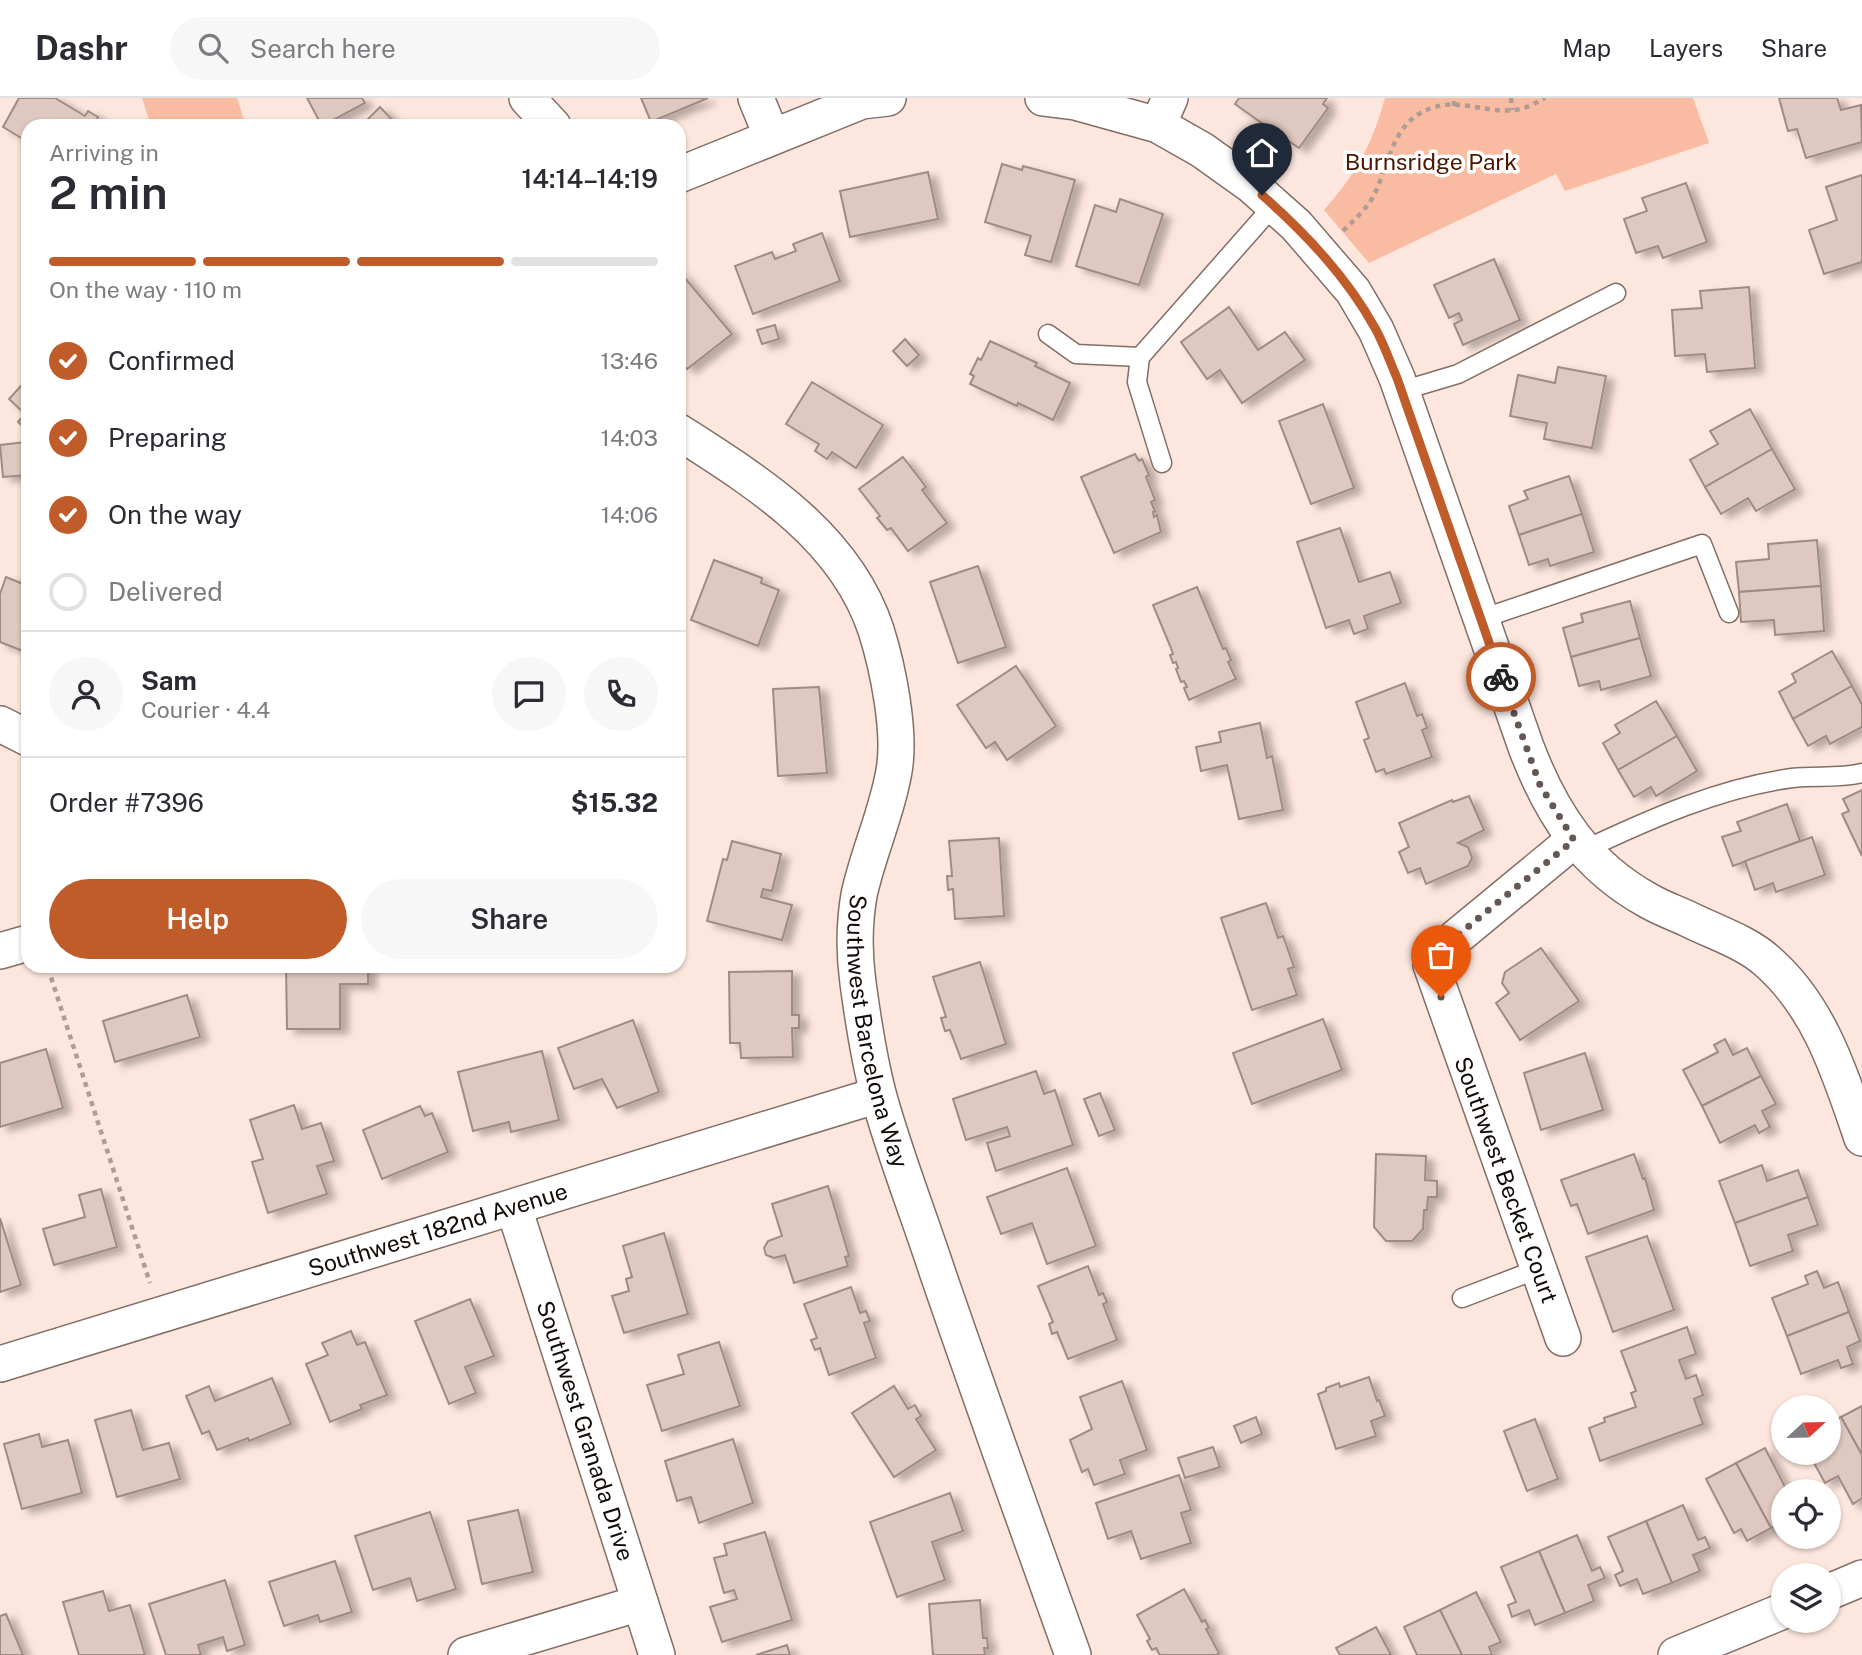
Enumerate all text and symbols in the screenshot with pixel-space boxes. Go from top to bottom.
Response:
search box [170,17,660,80]
text: Dashr [35,29,128,67]
icon: search [194,29,232,67]
text: Search here [250,33,396,64]
text: Map [1562,34,1611,62]
text: Layers [1649,34,1723,62]
text: Share [1761,34,1827,62]
pin [1232,123,1292,195]
icon: home [1243,134,1281,172]
text: Arriving in [49,139,159,166]
park label: Burnsridge Park [1345,148,1517,175]
text: 14:14–14:19 [521,163,658,194]
text: 2 min [49,165,168,219]
text: On the way · 110 m [49,276,242,303]
icon: check [49,342,87,380]
text: Confirmed [108,345,235,376]
text: 13:46 [600,347,658,374]
icon: check [49,419,87,457]
text: Preparing [108,422,227,453]
text: 14:03 [601,424,658,451]
icon: check [49,496,87,534]
text: On the way [108,499,242,530]
text: 14:06 [601,501,658,528]
text: Delivered [108,576,223,607]
courier [1466,642,1536,712]
button: person [49,657,123,731]
button: chat [492,657,566,731]
button: phone [584,657,658,731]
icon: bike [1482,658,1520,696]
text: Sam [141,665,197,696]
text: Courier · 4.4 [141,696,270,723]
text: Order #7396 [49,787,204,818]
text: $15.32 [571,787,658,818]
button: Help [49,879,347,959]
button: Share [361,879,658,959]
street label: Southwest Barcelona Way [842,892,914,1171]
pin [1411,925,1471,997]
icon: bag [1422,936,1460,974]
street label: Southwest Becket Court [1449,1053,1564,1307]
street label: Southwest 182nd Avenue [305,1177,571,1282]
street label: Southwest Granada Drive [532,1297,640,1564]
north arrow [1771,1395,1841,1465]
map controls [1771,1395,1841,1633]
button: locate [1771,1479,1841,1549]
button: layers [1771,1563,1841,1633]

